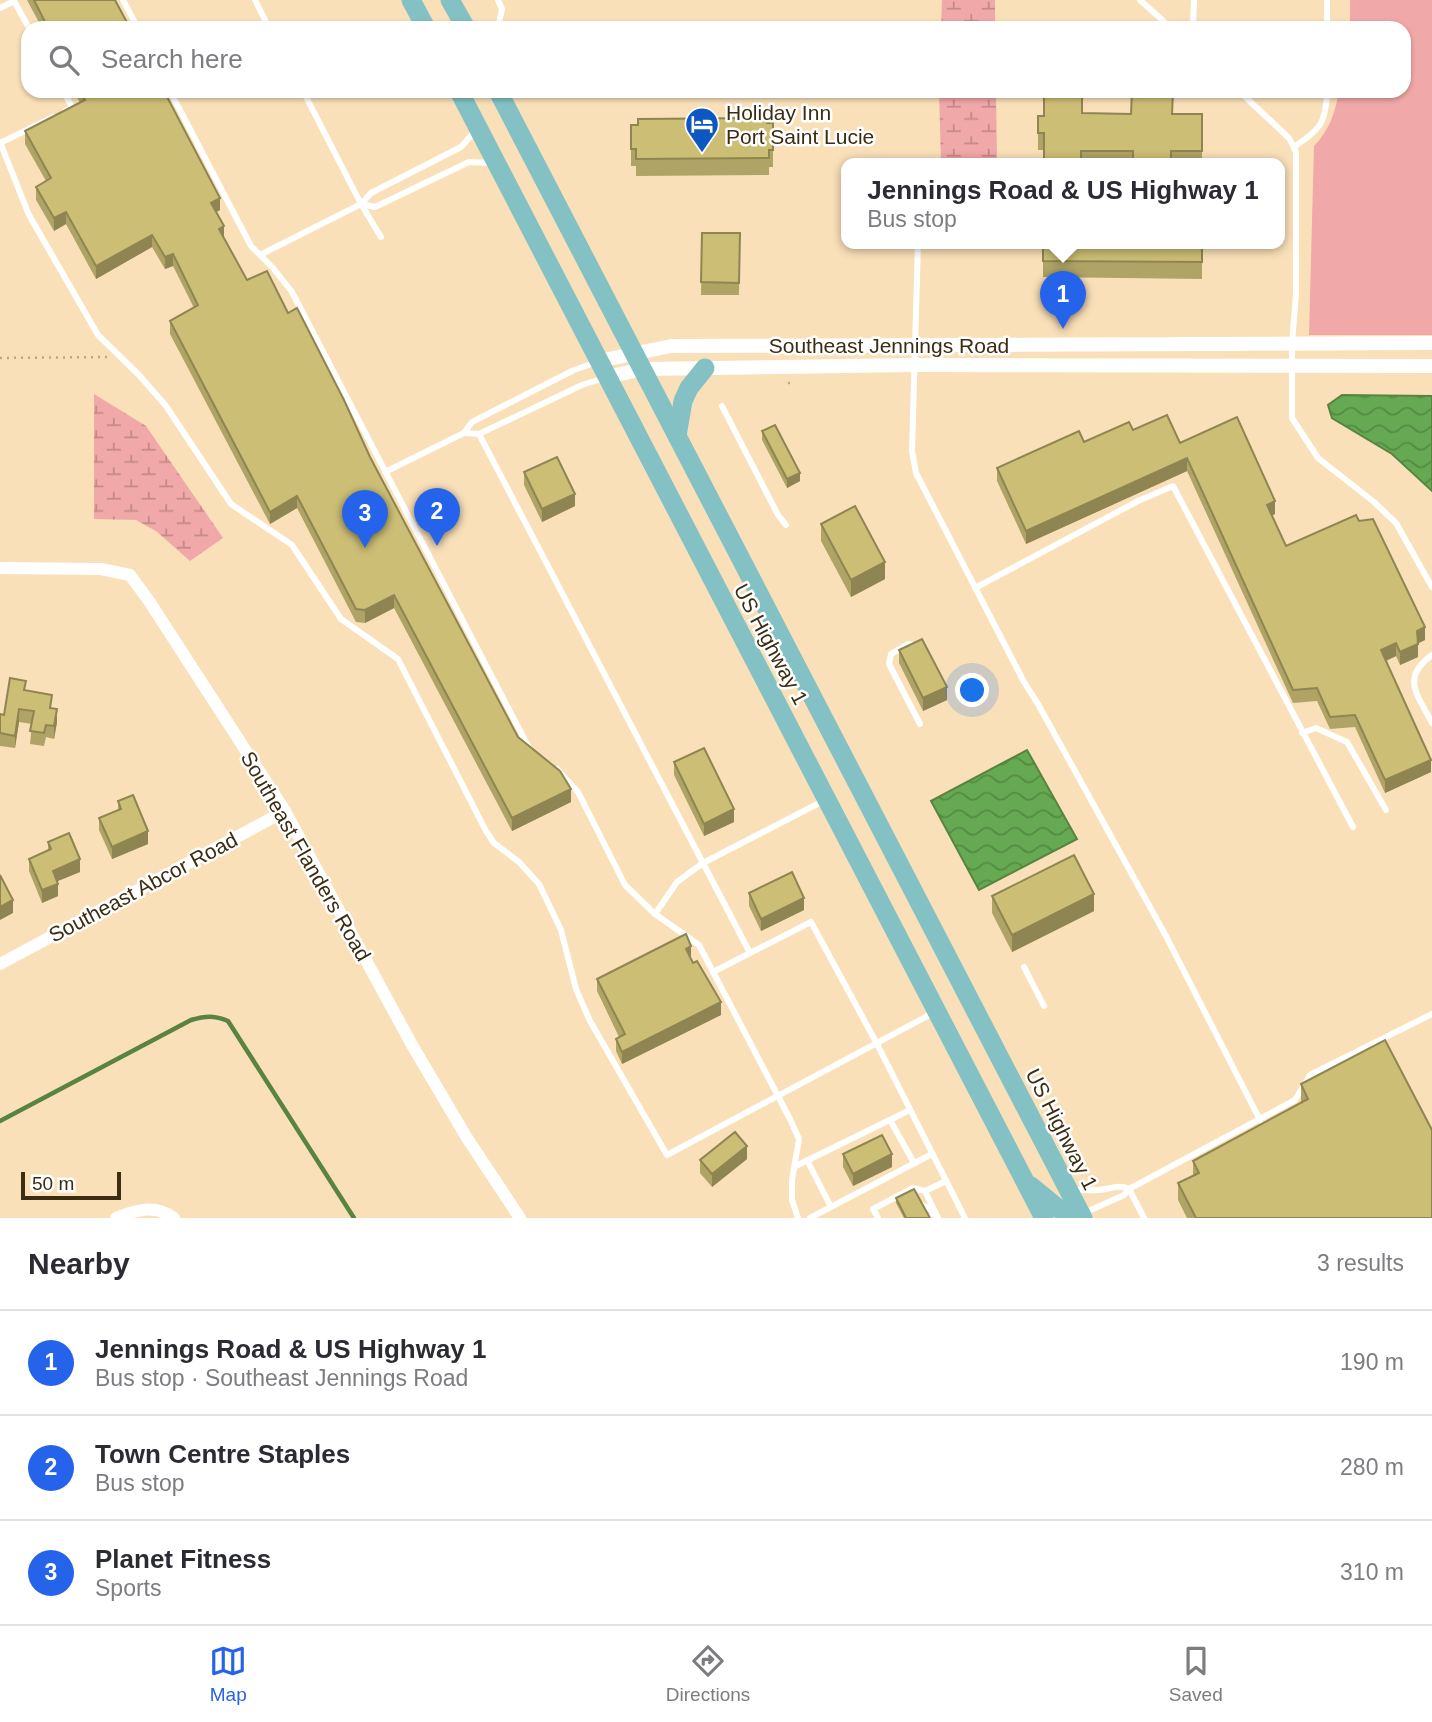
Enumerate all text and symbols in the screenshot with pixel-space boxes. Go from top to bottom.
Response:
search box [21,21,1411,98]
icon: search [45,41,83,79]
text: Search here [101,44,243,74]
place label: Holiday Inn Port Saint Lucie [726,101,874,148]
hotel icon: Holiday Inn Port Saint Lucie [683,105,721,154]
popup [841,158,1285,249]
text: Jennings Road & US Highway 1 [867,175,1259,205]
text: Bus stop [867,206,957,232]
pin: 1 [1040,271,1086,329]
street label: Southeast Jennings Road [769,334,1009,357]
pin: 2 [414,488,460,546]
pin: 3 [342,490,388,548]
street label: US Highway 1 [730,580,812,708]
your location [955,673,989,707]
street label: Southeast Flanders Road [237,747,375,965]
street label: Southeast Abcor Road [45,828,241,946]
street label: US Highway 1 [1022,1064,1102,1194]
scale bar [21,1169,121,1201]
text: 50 m [32,1173,74,1194]
text: Nearby [28,1247,130,1280]
text: 3 results [1317,1250,1404,1276]
text: Jennings Road & US Highway 1 [95,1334,487,1364]
text: 1 [45,1349,57,1375]
text: 190 m [1340,1349,1404,1375]
text: Bus stop · Southeast Jennings Road [95,1365,468,1391]
text: Town Centre Staples [95,1439,350,1469]
text: 2 [45,1454,57,1480]
text: 280 m [1340,1454,1404,1480]
text: Bus stop [95,1470,185,1496]
text: Planet Fitness [95,1544,271,1574]
text: 3 [45,1559,57,1585]
text: 310 m [1340,1559,1404,1585]
text: Sports [95,1575,161,1601]
tab: Map [209,1642,247,1706]
tab: Directions [666,1642,750,1706]
tab: Saved [1169,1642,1223,1706]

